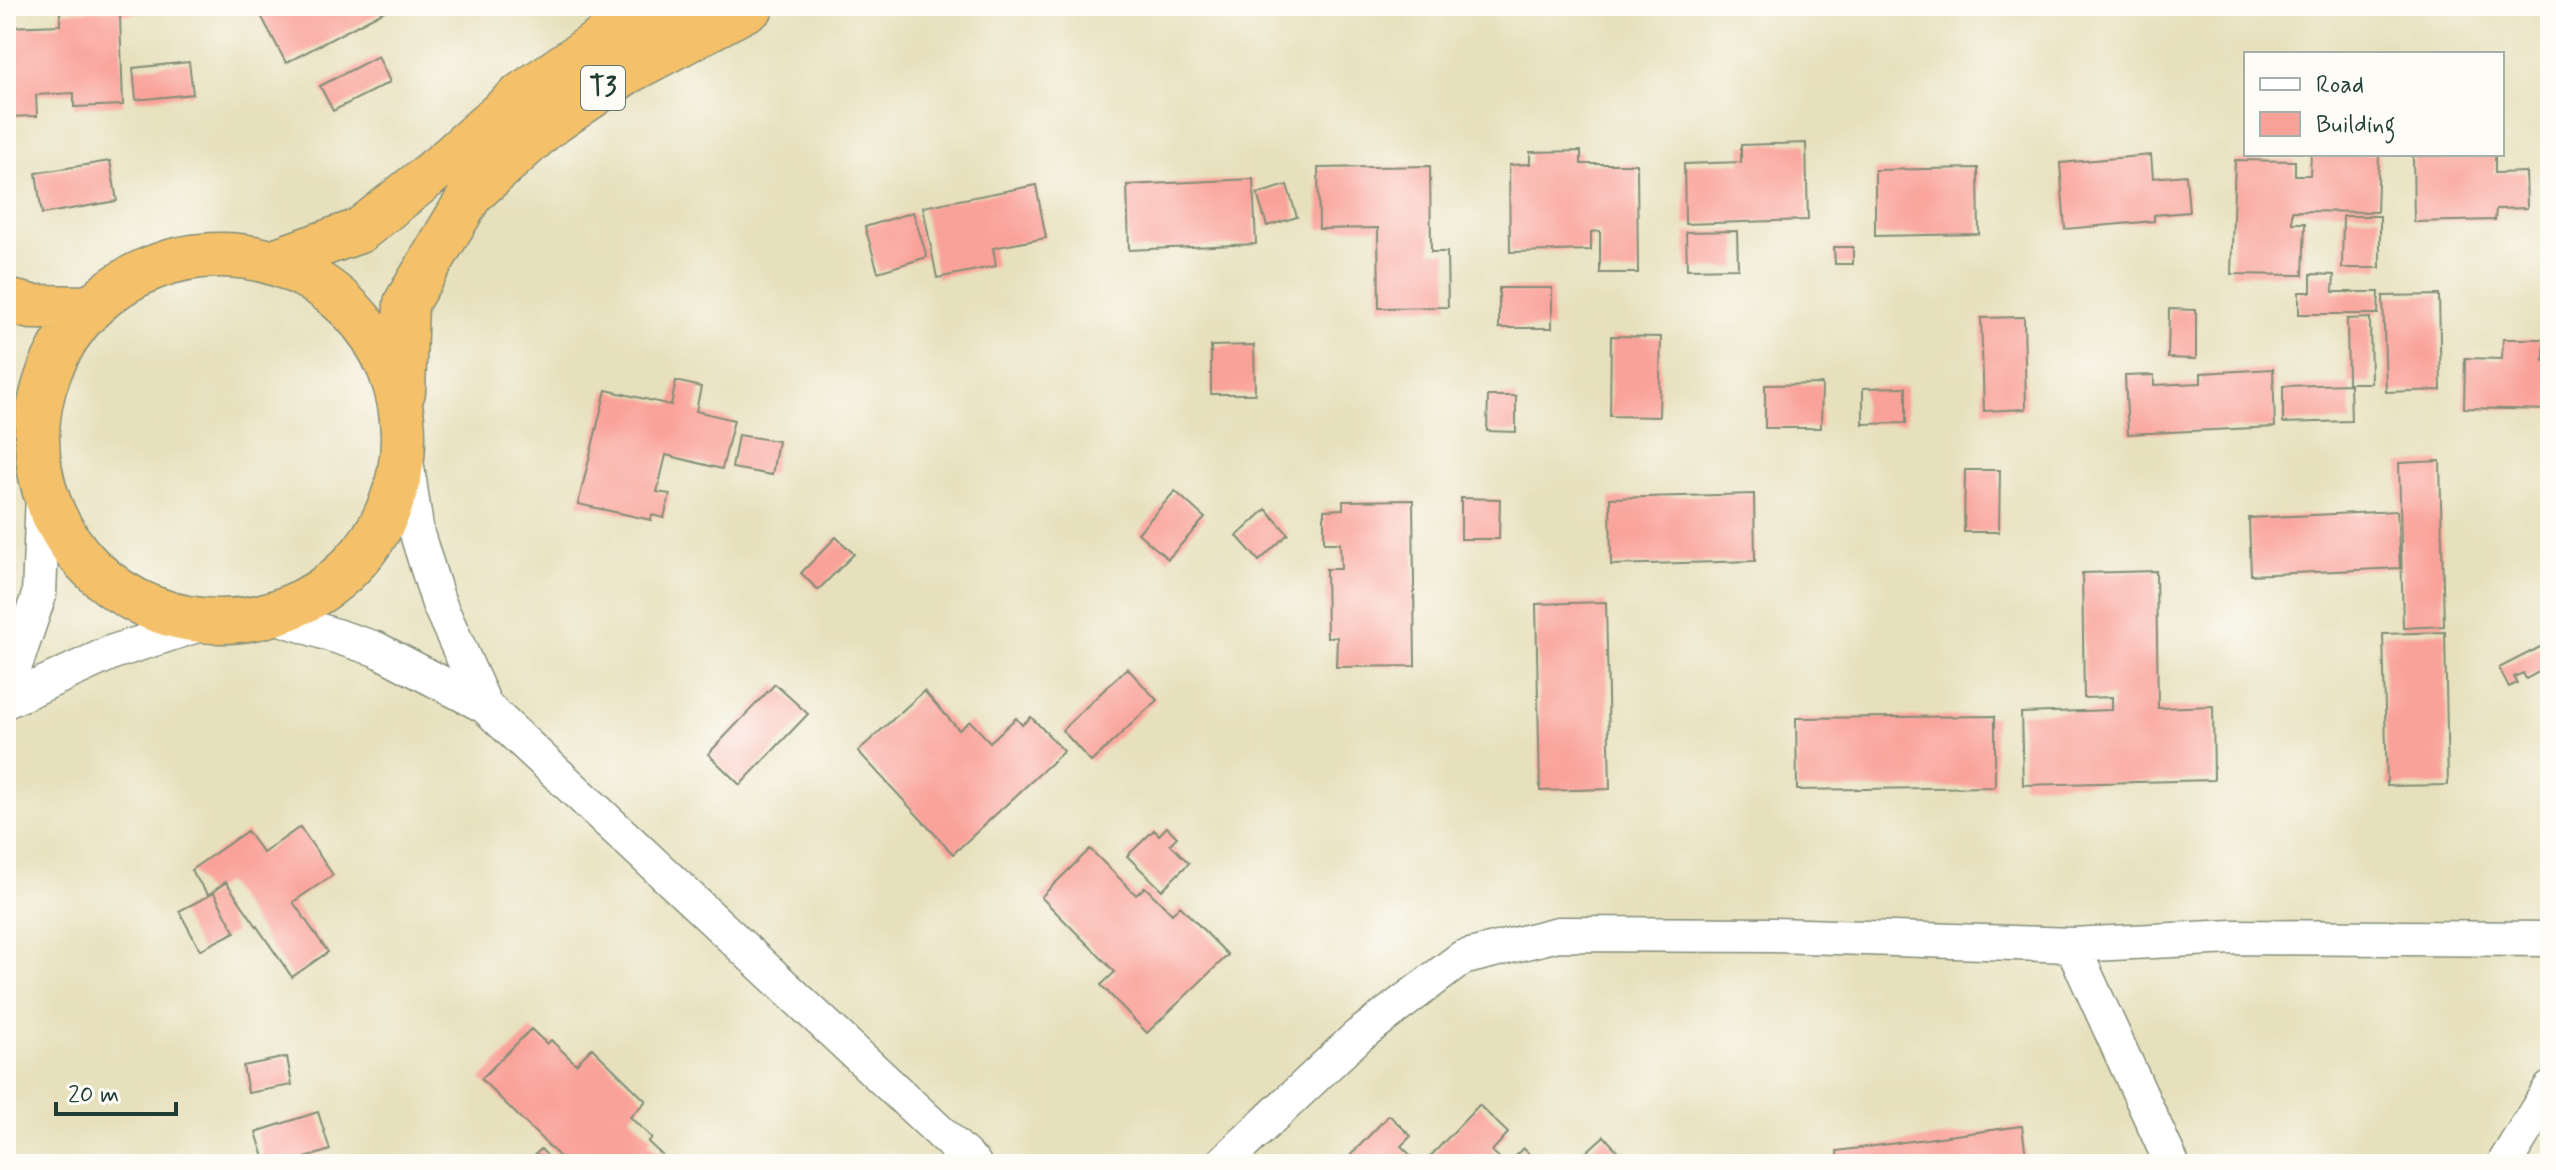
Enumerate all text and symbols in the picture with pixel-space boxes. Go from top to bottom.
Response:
legend [2244,52,2504,156]
road number: T3 [581,66,625,110]
text: Road [2316,70,2364,101]
text: Building [2316,110,2396,144]
scale bar [56,1066,176,1116]
text: 20 m [68,1080,119,1111]

